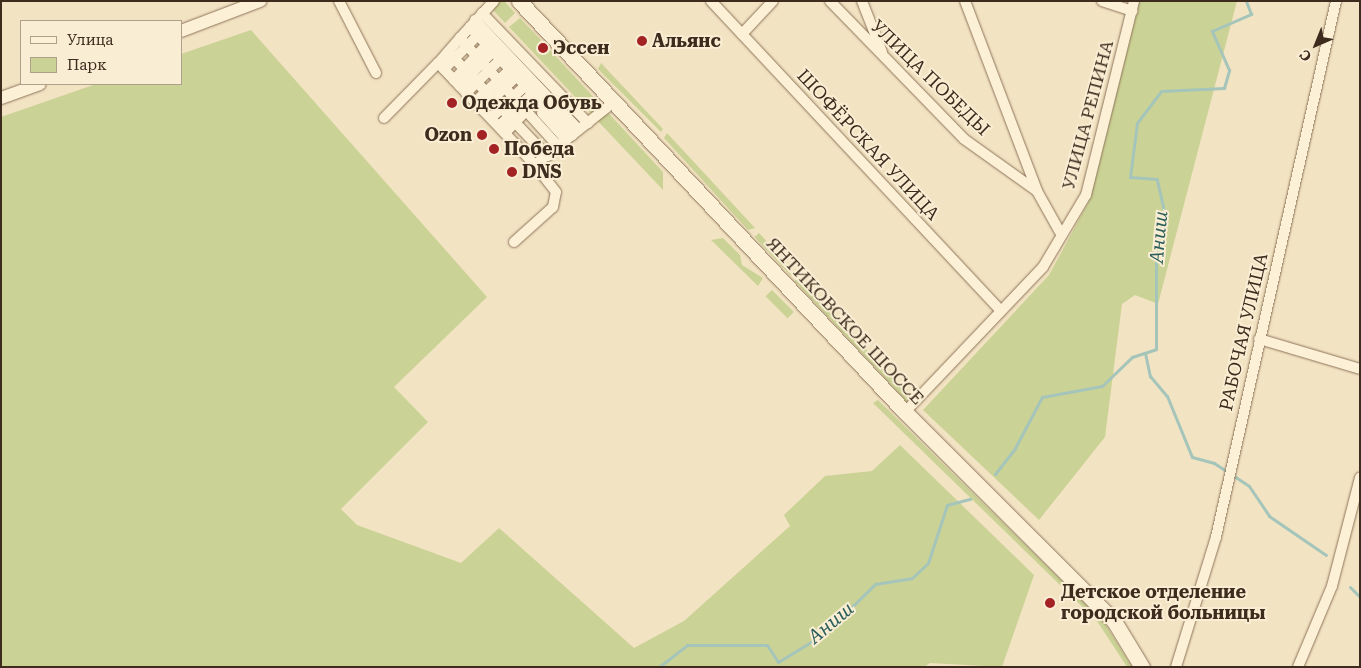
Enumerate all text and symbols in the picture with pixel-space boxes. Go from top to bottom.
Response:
street label: УЛИЦА ПОБЕДЫ [866,16,994,140]
legend [20,20,182,85]
north arrow [1291,20,1341,70]
place label: Альянс [652,30,721,52]
text: Улица [67,31,113,49]
marker: Альянс [636,35,648,47]
place label: Эссен [553,37,609,59]
street label: УЛИЦА РЕПИНА [1058,38,1118,192]
marker: Эссен [537,42,549,54]
text: С [1296,47,1315,65]
text: Парк [67,56,107,74]
street label: ШОФЁРСКАЯ УЛИЦА [792,65,944,225]
place label: Одежда Обувь [462,92,602,114]
marker: Одежда Обувь [446,97,458,109]
place label: Ozon [424,124,472,146]
marker: Ozon [476,129,488,141]
place label: Победа [504,138,574,160]
marker: Победа [488,143,500,155]
place label: DNS [522,161,562,183]
marker: DNS [506,166,518,178]
water label: Аниш [1145,210,1173,264]
street label: ЯНТИКОВСКОЕ ШОССЕ [762,233,928,409]
street label: РАБОЧАЯ УЛИЦА [1215,251,1273,413]
place label: Детское отделение городской больницы [1061,582,1265,624]
marker: Детское отделение городской больницы [1043,596,1057,610]
water label: Аниш [804,597,858,649]

